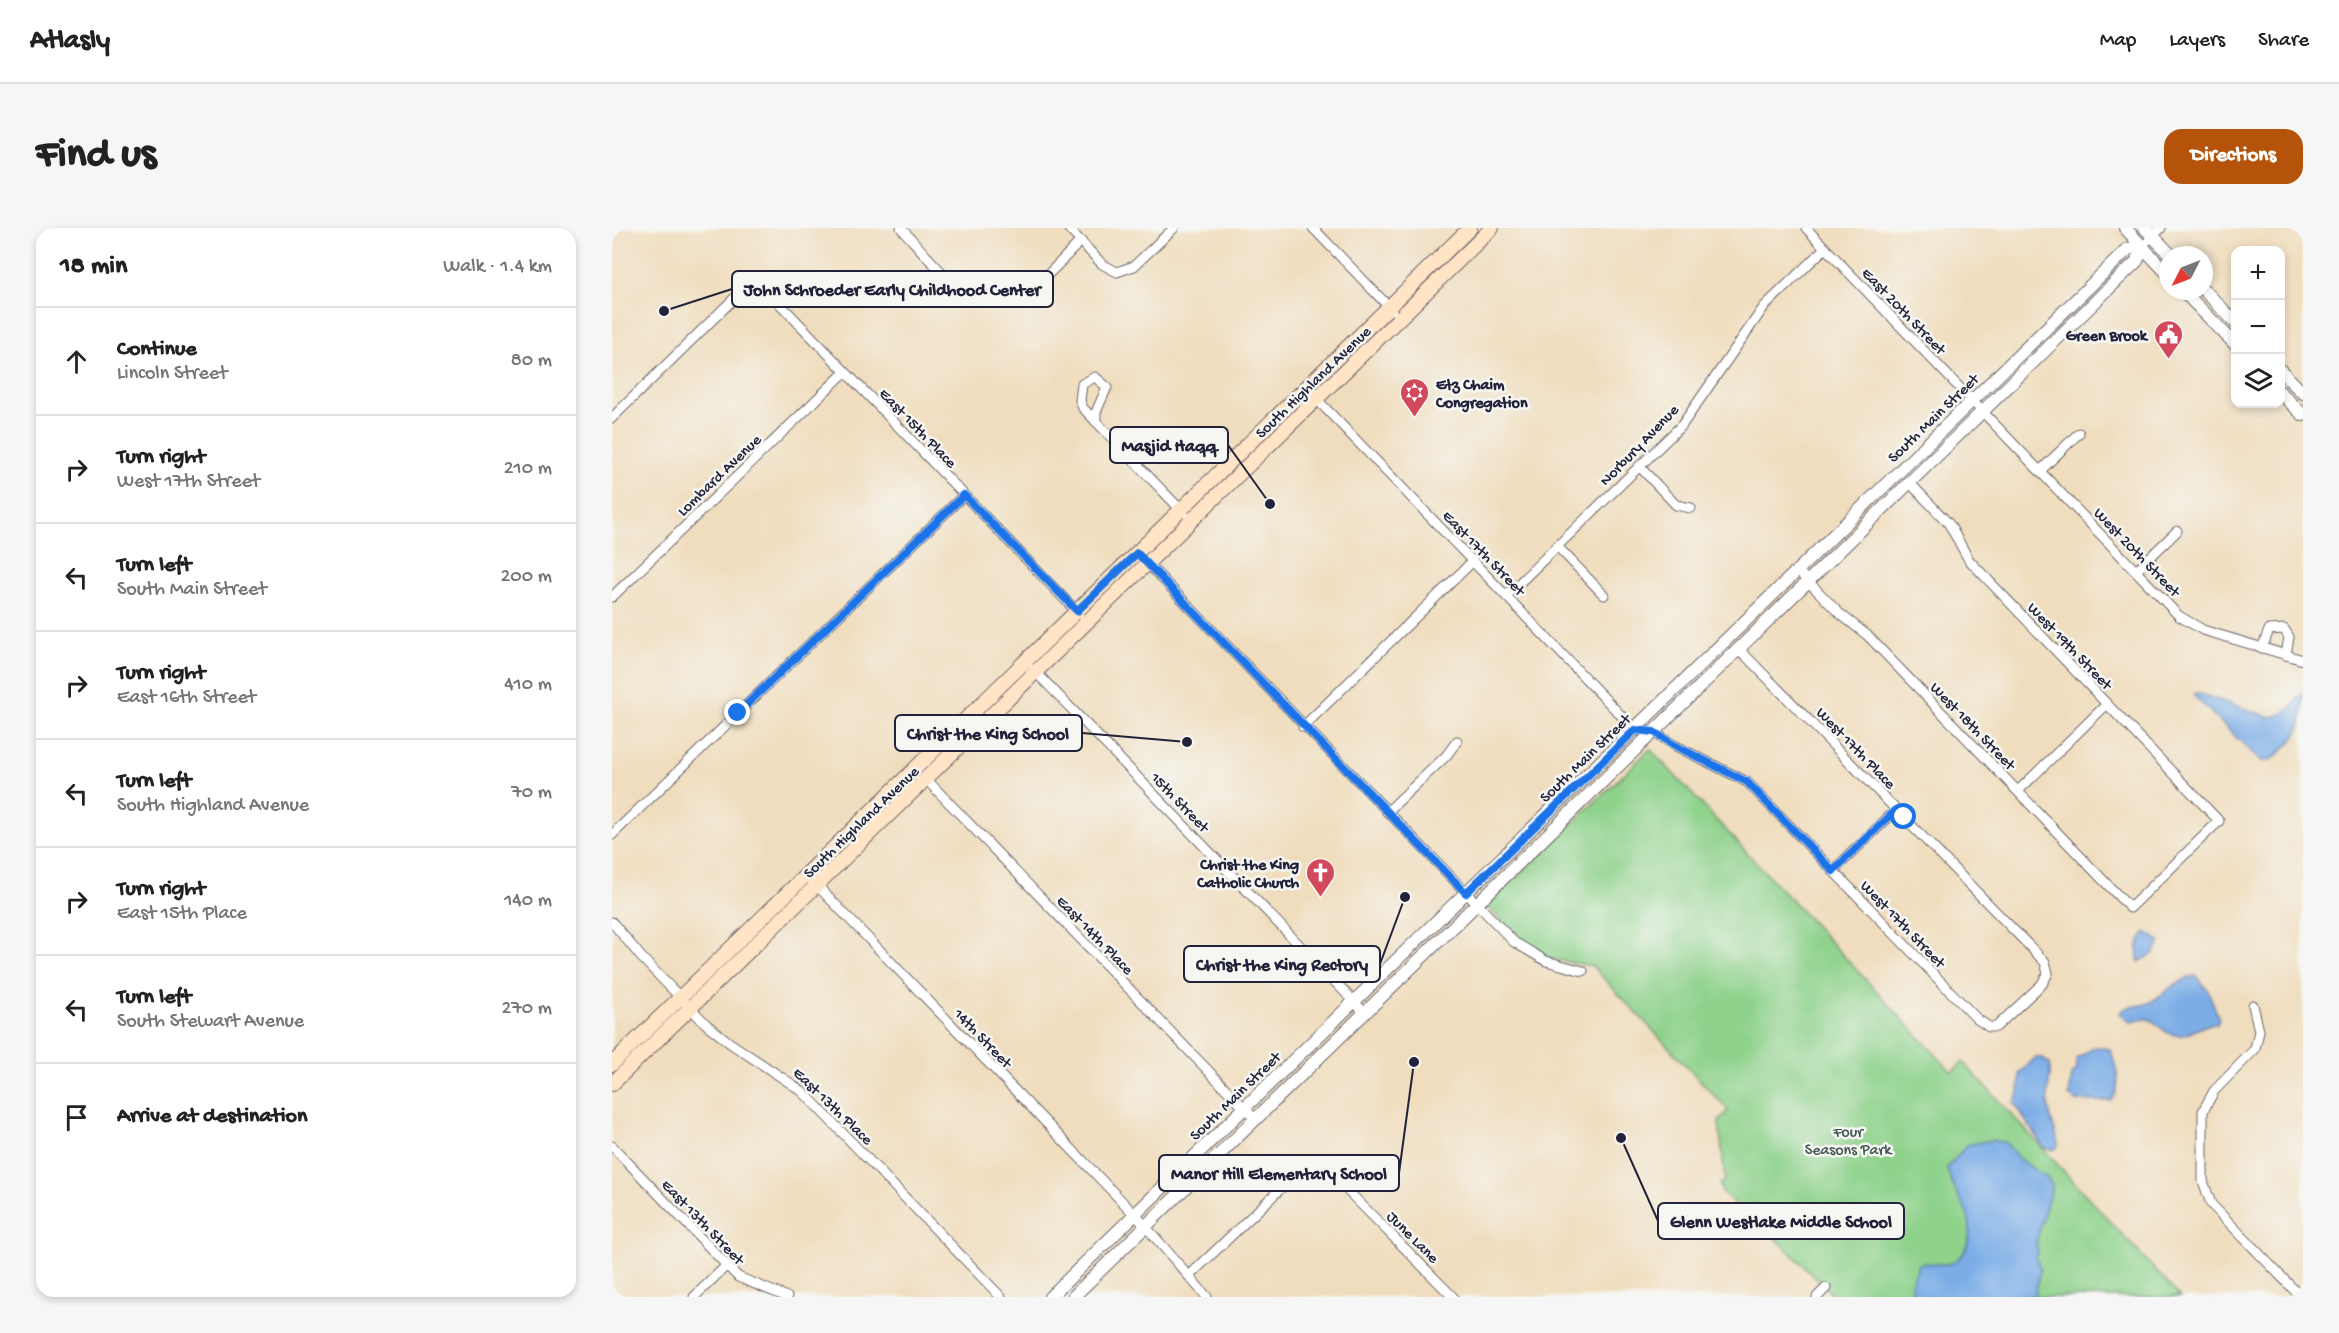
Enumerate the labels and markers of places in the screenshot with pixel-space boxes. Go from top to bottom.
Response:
callout: John Schroeder Early Childhood Center [732,271,1053,307]
public building icon: Green Brook [2152,318,2184,360]
place label: Green Brook [2066,328,2149,347]
synagogue icon: Etz Chaim Congregation [1399,376,1431,418]
place label: Etz Chaim Congregation [1435,377,1528,414]
callout: Masjid Haqq [1110,427,1228,463]
callout: Christ the King School [895,715,1082,751]
church icon: Christ the King Catholic Church [1304,856,1336,898]
place label: Christ the King Catholic Church [1196,857,1299,894]
callout: Christ the King Rectory [1184,946,1380,982]
callout: Manor Hill Elementary School [1159,1155,1399,1191]
callout: Glenn Westlake Middle School [1658,1203,1904,1239]

